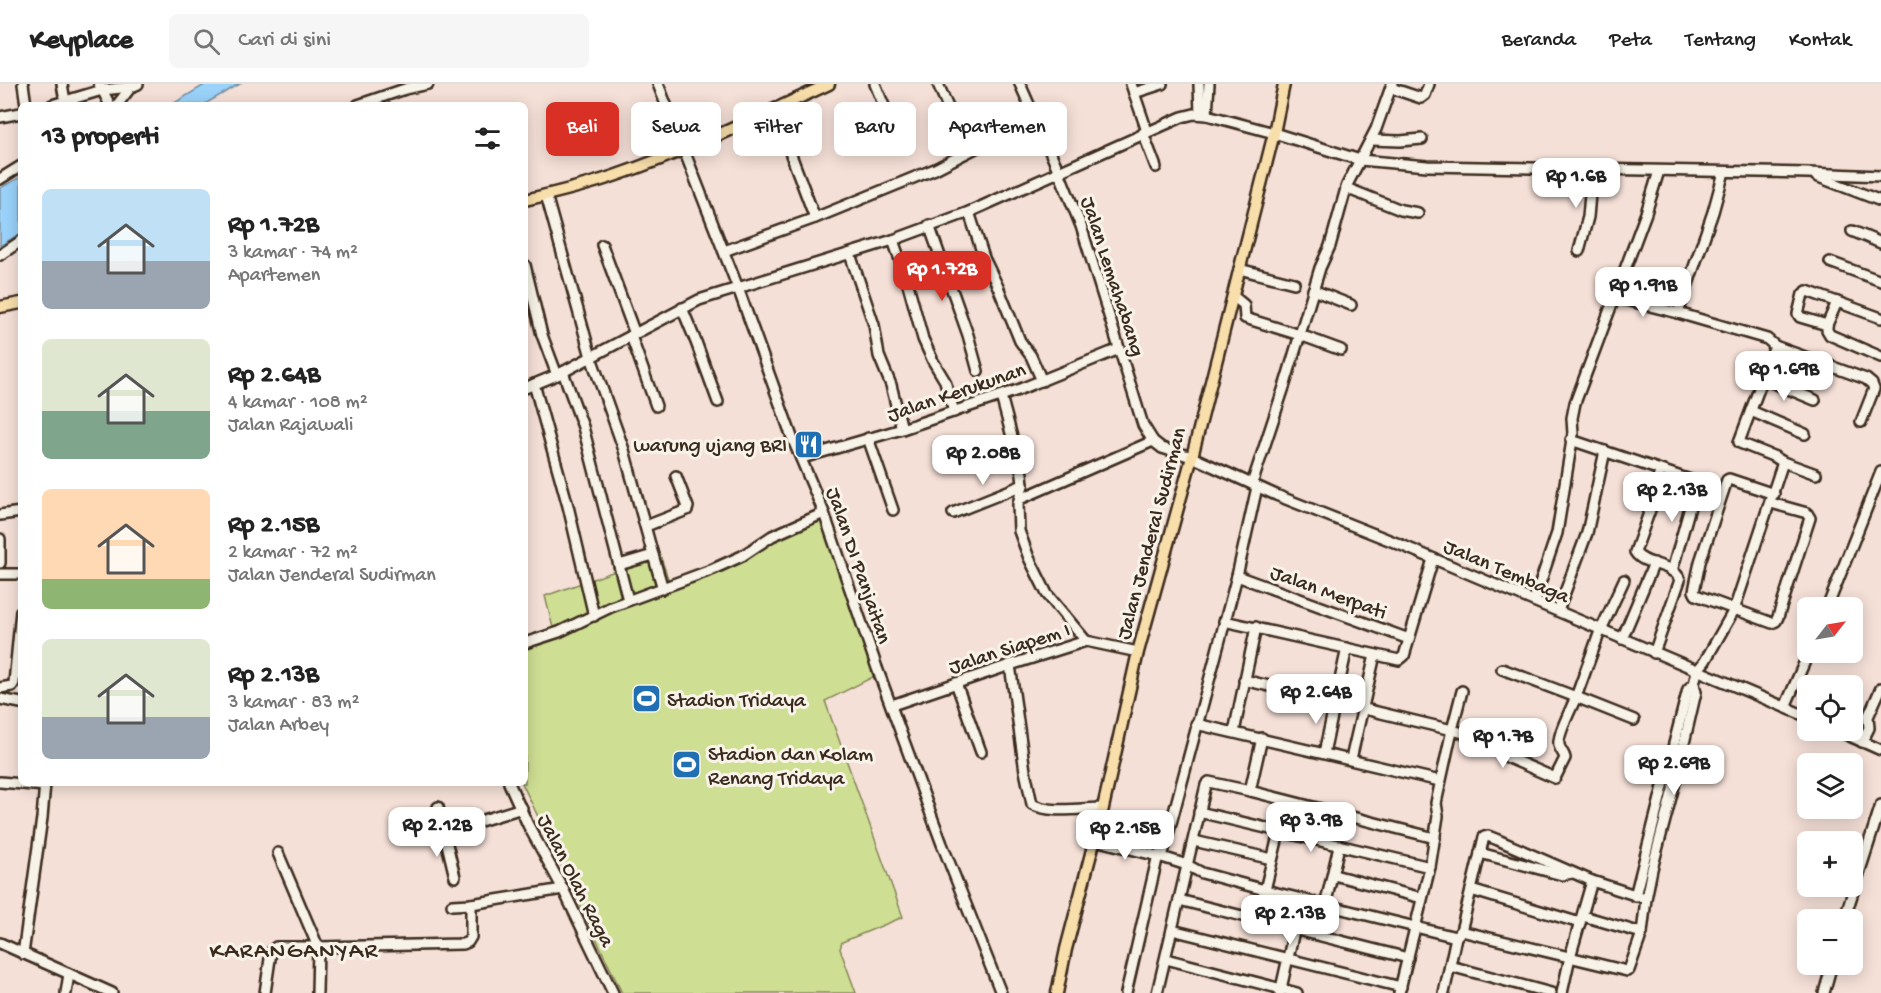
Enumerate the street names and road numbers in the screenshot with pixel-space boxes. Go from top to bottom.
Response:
street label: Jalan Lemahabang [1073,194,1148,360]
street label: Jalan Kerukunan [885,359,1030,430]
street label: Jalan Jenderal Sudirman [1113,425,1194,643]
street label: Jalan DI Panjaitan [818,485,895,648]
street label: Jalan Tembaga [1439,535,1574,611]
street label: Jalan Merpati [1266,562,1389,627]
street label: Jalan Siapem I [946,619,1074,682]
street label: Jalan Olah Raga [530,811,619,953]

